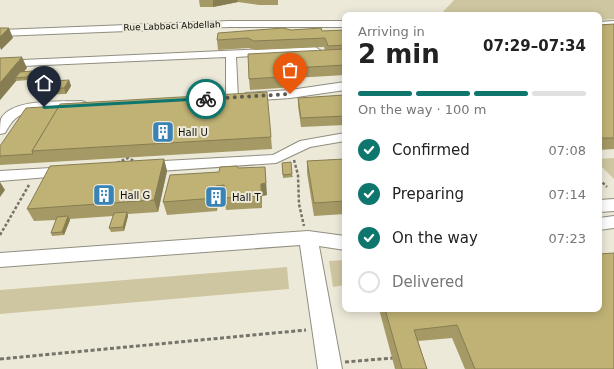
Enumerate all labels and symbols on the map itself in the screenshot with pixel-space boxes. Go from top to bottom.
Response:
street label: Rue Labbaci Abdellah [123,19,221,33]
pin [273,53,307,94]
pin [27,66,61,107]
courier [186,79,226,119]
building icon: Hall U [150,119,176,145]
place label: Hall U [178,127,208,138]
building icon: Hall G [91,182,117,208]
building icon: Hall T [203,184,229,210]
place label: Hall G [120,190,150,201]
place label: Hall T [232,192,261,203]

